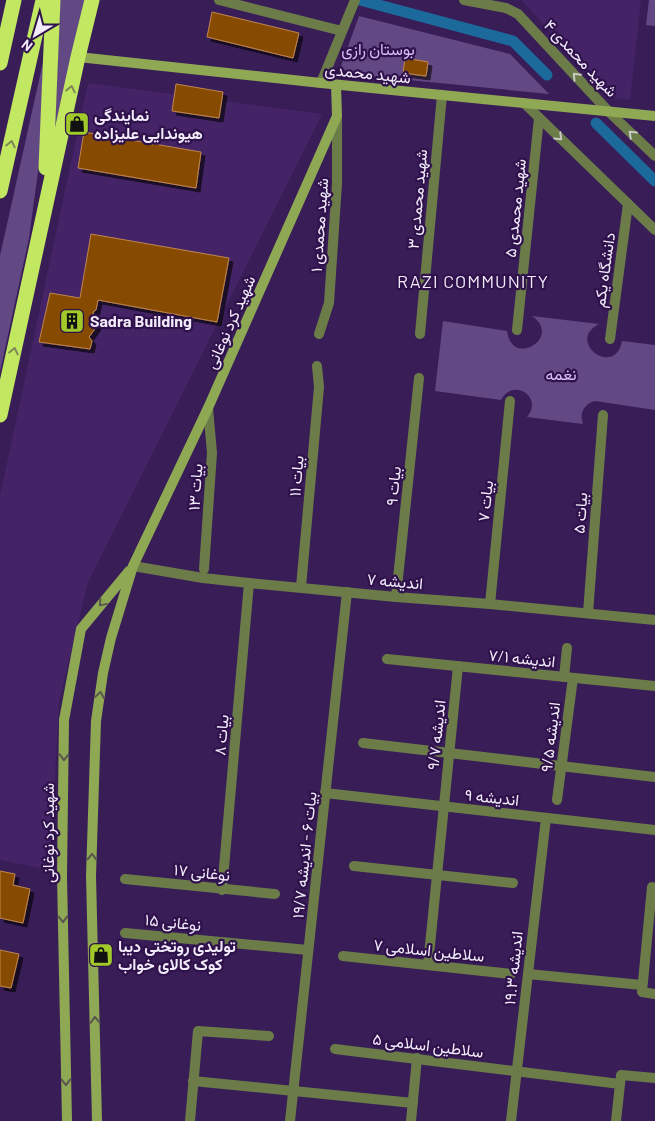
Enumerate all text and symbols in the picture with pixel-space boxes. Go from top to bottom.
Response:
north arrow [10,10,60,60]
street label: شهید محمدی ۴ [539,15,622,102]
text: N [18,36,36,55]
park label: بوستان رازی [341,39,415,60]
street label: شهید محمدی [324,59,412,88]
one-way arrow [573,72,582,81]
one-way arrow [65,85,75,94]
place label: نمایندگی هیوندایی علیزاده [94,105,203,144]
shop icon: نمایندگی هیوندایی علیزاده [64,111,90,137]
one-way arrow [553,131,562,140]
one-way arrow [629,131,638,140]
one-way arrow [5,139,16,148]
street label: شهید محمدی ۳ [403,148,432,250]
street label: شهید محمدی ۵ [500,158,531,258]
street label: شهید محمدی ۱ [306,177,333,273]
street label: دانشگاه یکم [589,231,620,309]
district label: RAZI COMMUNITY [397,270,549,292]
street label: شهید کرد نوغانی [200,272,260,372]
building icon: Sadra Building [59,308,85,334]
place label: Sadra Building [90,311,192,330]
one-way arrow [8,346,19,355]
park label: نغمه [545,364,577,383]
street label: بیات ۱۱ [284,455,308,497]
street label: بیات ۱۳ [183,463,207,511]
street label: بیات ۹ [381,465,405,507]
street label: بیات ۷ [473,479,497,523]
street label: بیات ۵ [569,492,591,534]
street label: اندیشه ۷ [366,569,424,593]
one-way arrow [99,598,108,607]
street label: اندیشه ۷/۱ [488,645,556,671]
one-way arrow [95,691,105,700]
street label: اندیشه ۹/۷ [422,699,450,771]
street label: اندیشه ۹/۵ [536,701,564,773]
street label: بیات ۸ [209,714,233,756]
one-way arrow [59,754,69,761]
street label: شهید کرد نوغانی [38,783,59,883]
street label: اندیشه ۹ [464,784,520,810]
street label: بیات ۶ - اندیشه ۱۹/۷ [287,791,321,919]
one-way arrow [87,853,97,861]
street label: نوغانی ۱۷ [173,859,231,886]
street label: نوغانی ۱۵ [144,909,202,936]
one-way arrow [58,916,68,924]
street label: اندیشه ۱۹.۳ [499,930,527,1006]
street label: سلاطین اسلامی ۷ [372,934,486,967]
place label: تولیدی روتختی دیبا کوک کالای خواب [118,936,236,975]
shop icon: تولیدی روتختی دیبا کوک کالای خواب [88,942,114,968]
one-way arrow [89,1016,100,1024]
street label: سلاطین اسلامی ۵ [371,1028,485,1063]
one-way arrow [61,1078,72,1086]

